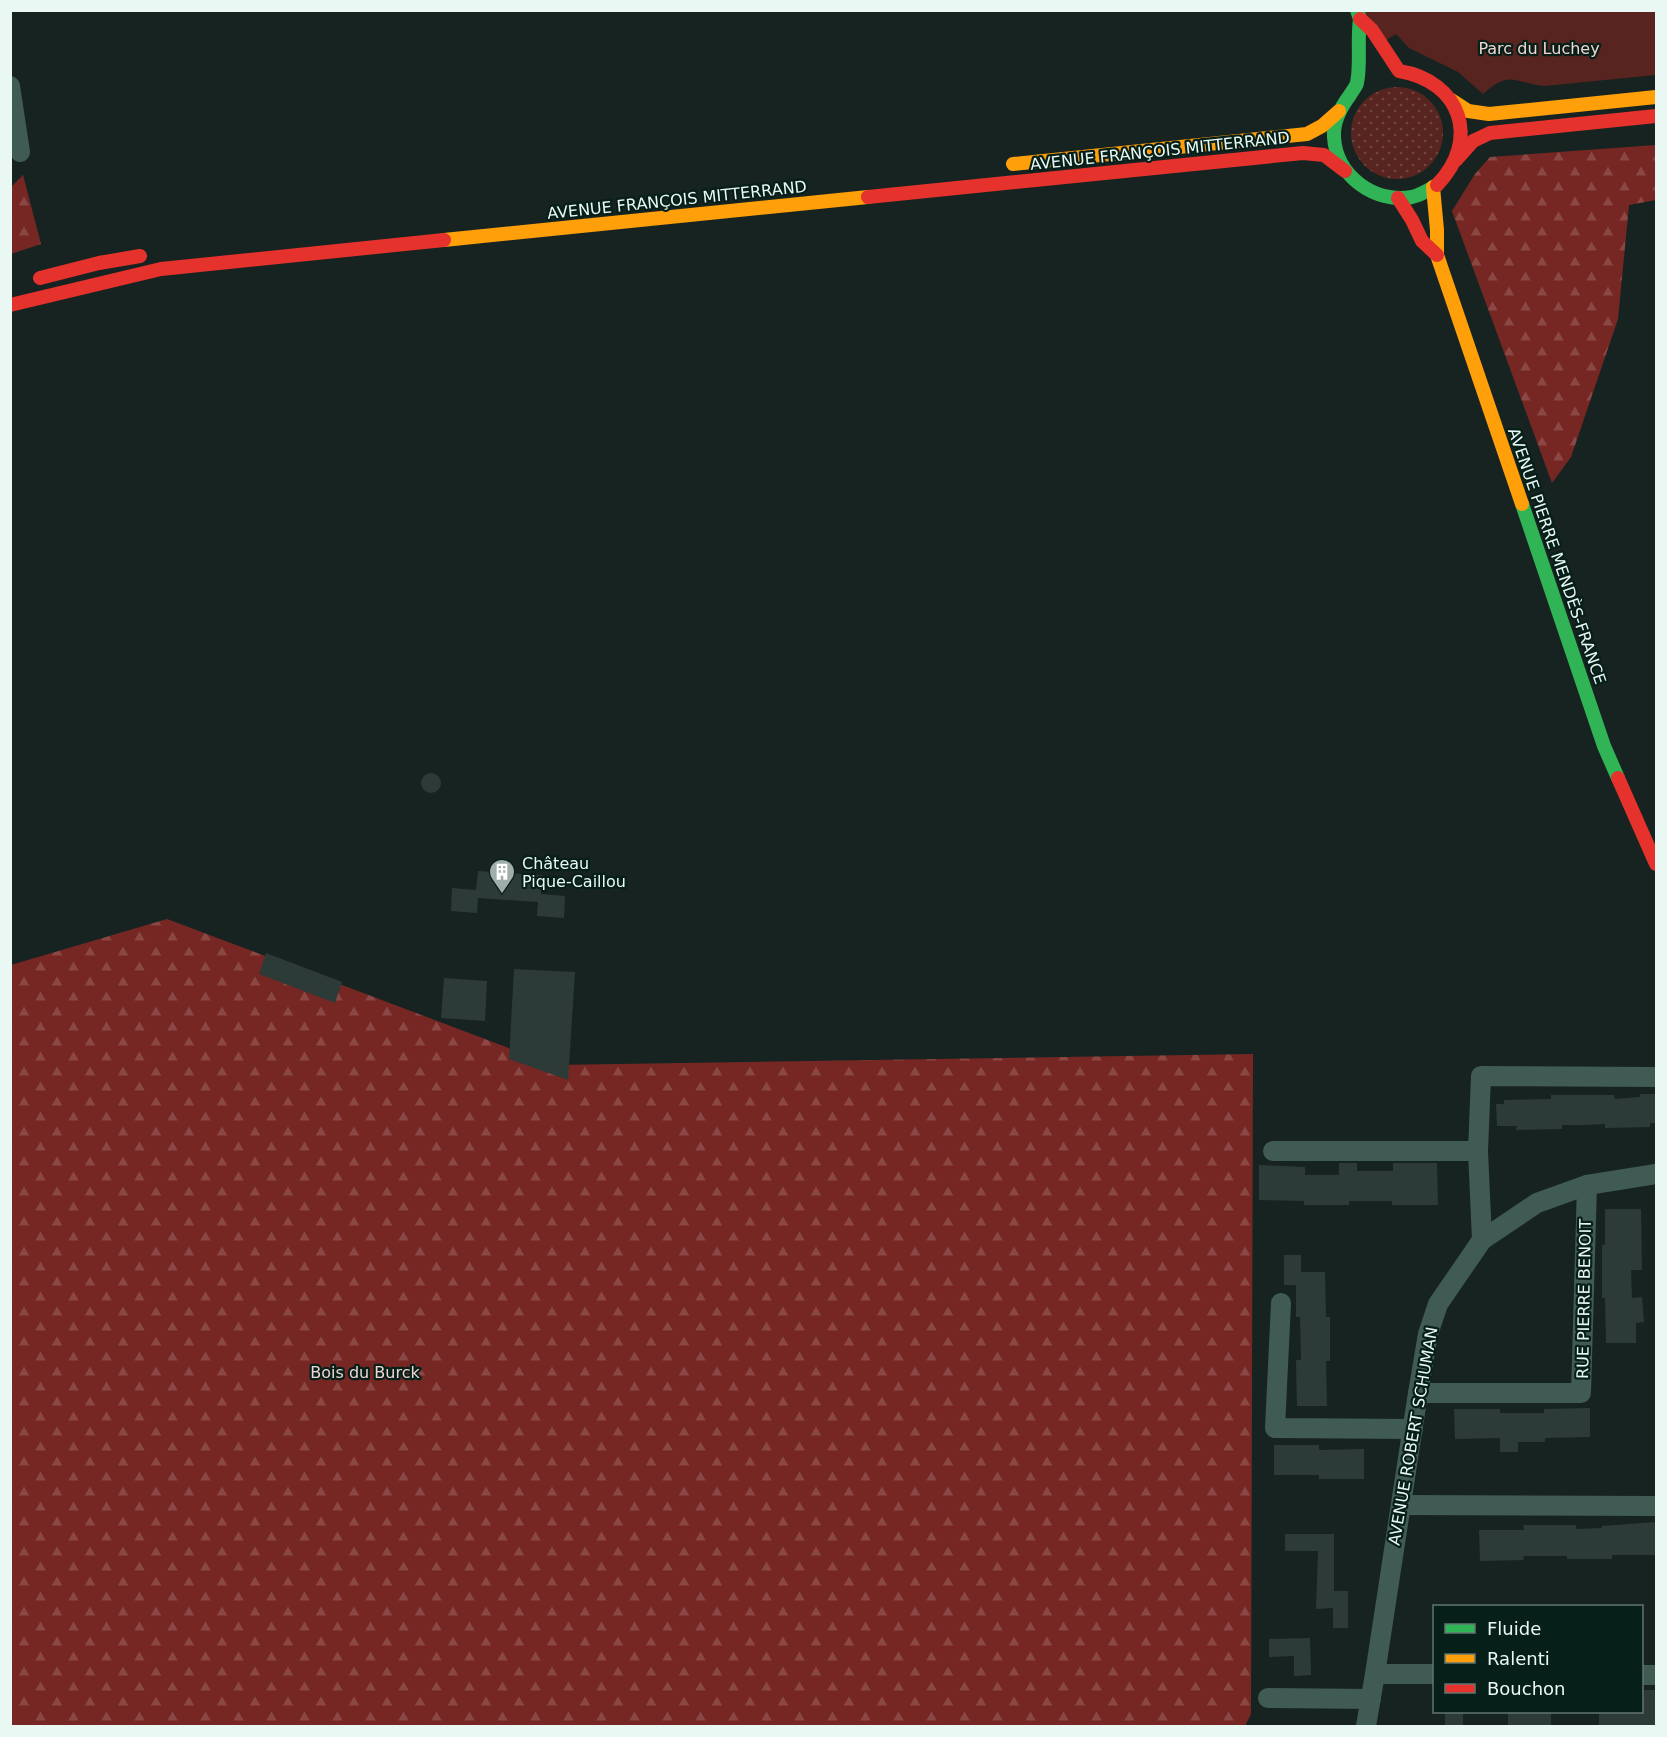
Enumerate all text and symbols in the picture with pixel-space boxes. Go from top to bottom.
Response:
park label: Parc du Luchey [1478,39,1600,58]
street label: AVENUE FRANÇOIS MITTERRAND [1029,128,1291,174]
street label: AVENUE FRANÇOIS MITTERRAND [546,177,808,223]
street label: AVENUE PIERRE MENDÈS-FRANCE [1504,425,1610,687]
place label: Château Pique-Caillou [522,854,626,891]
building icon: Château Pique-Caillou [487,857,517,895]
street label: RUE PIERRE BENOIT [1573,1219,1595,1379]
street label: AVENUE ROBERT SCHUMAN [1384,1325,1442,1547]
park label: Bois du Burck [310,1363,420,1382]
legend [1433,1605,1643,1713]
text: Fluide [1487,1618,1541,1639]
text: Ralenti [1487,1648,1550,1669]
text: Bouchon [1487,1678,1566,1699]

